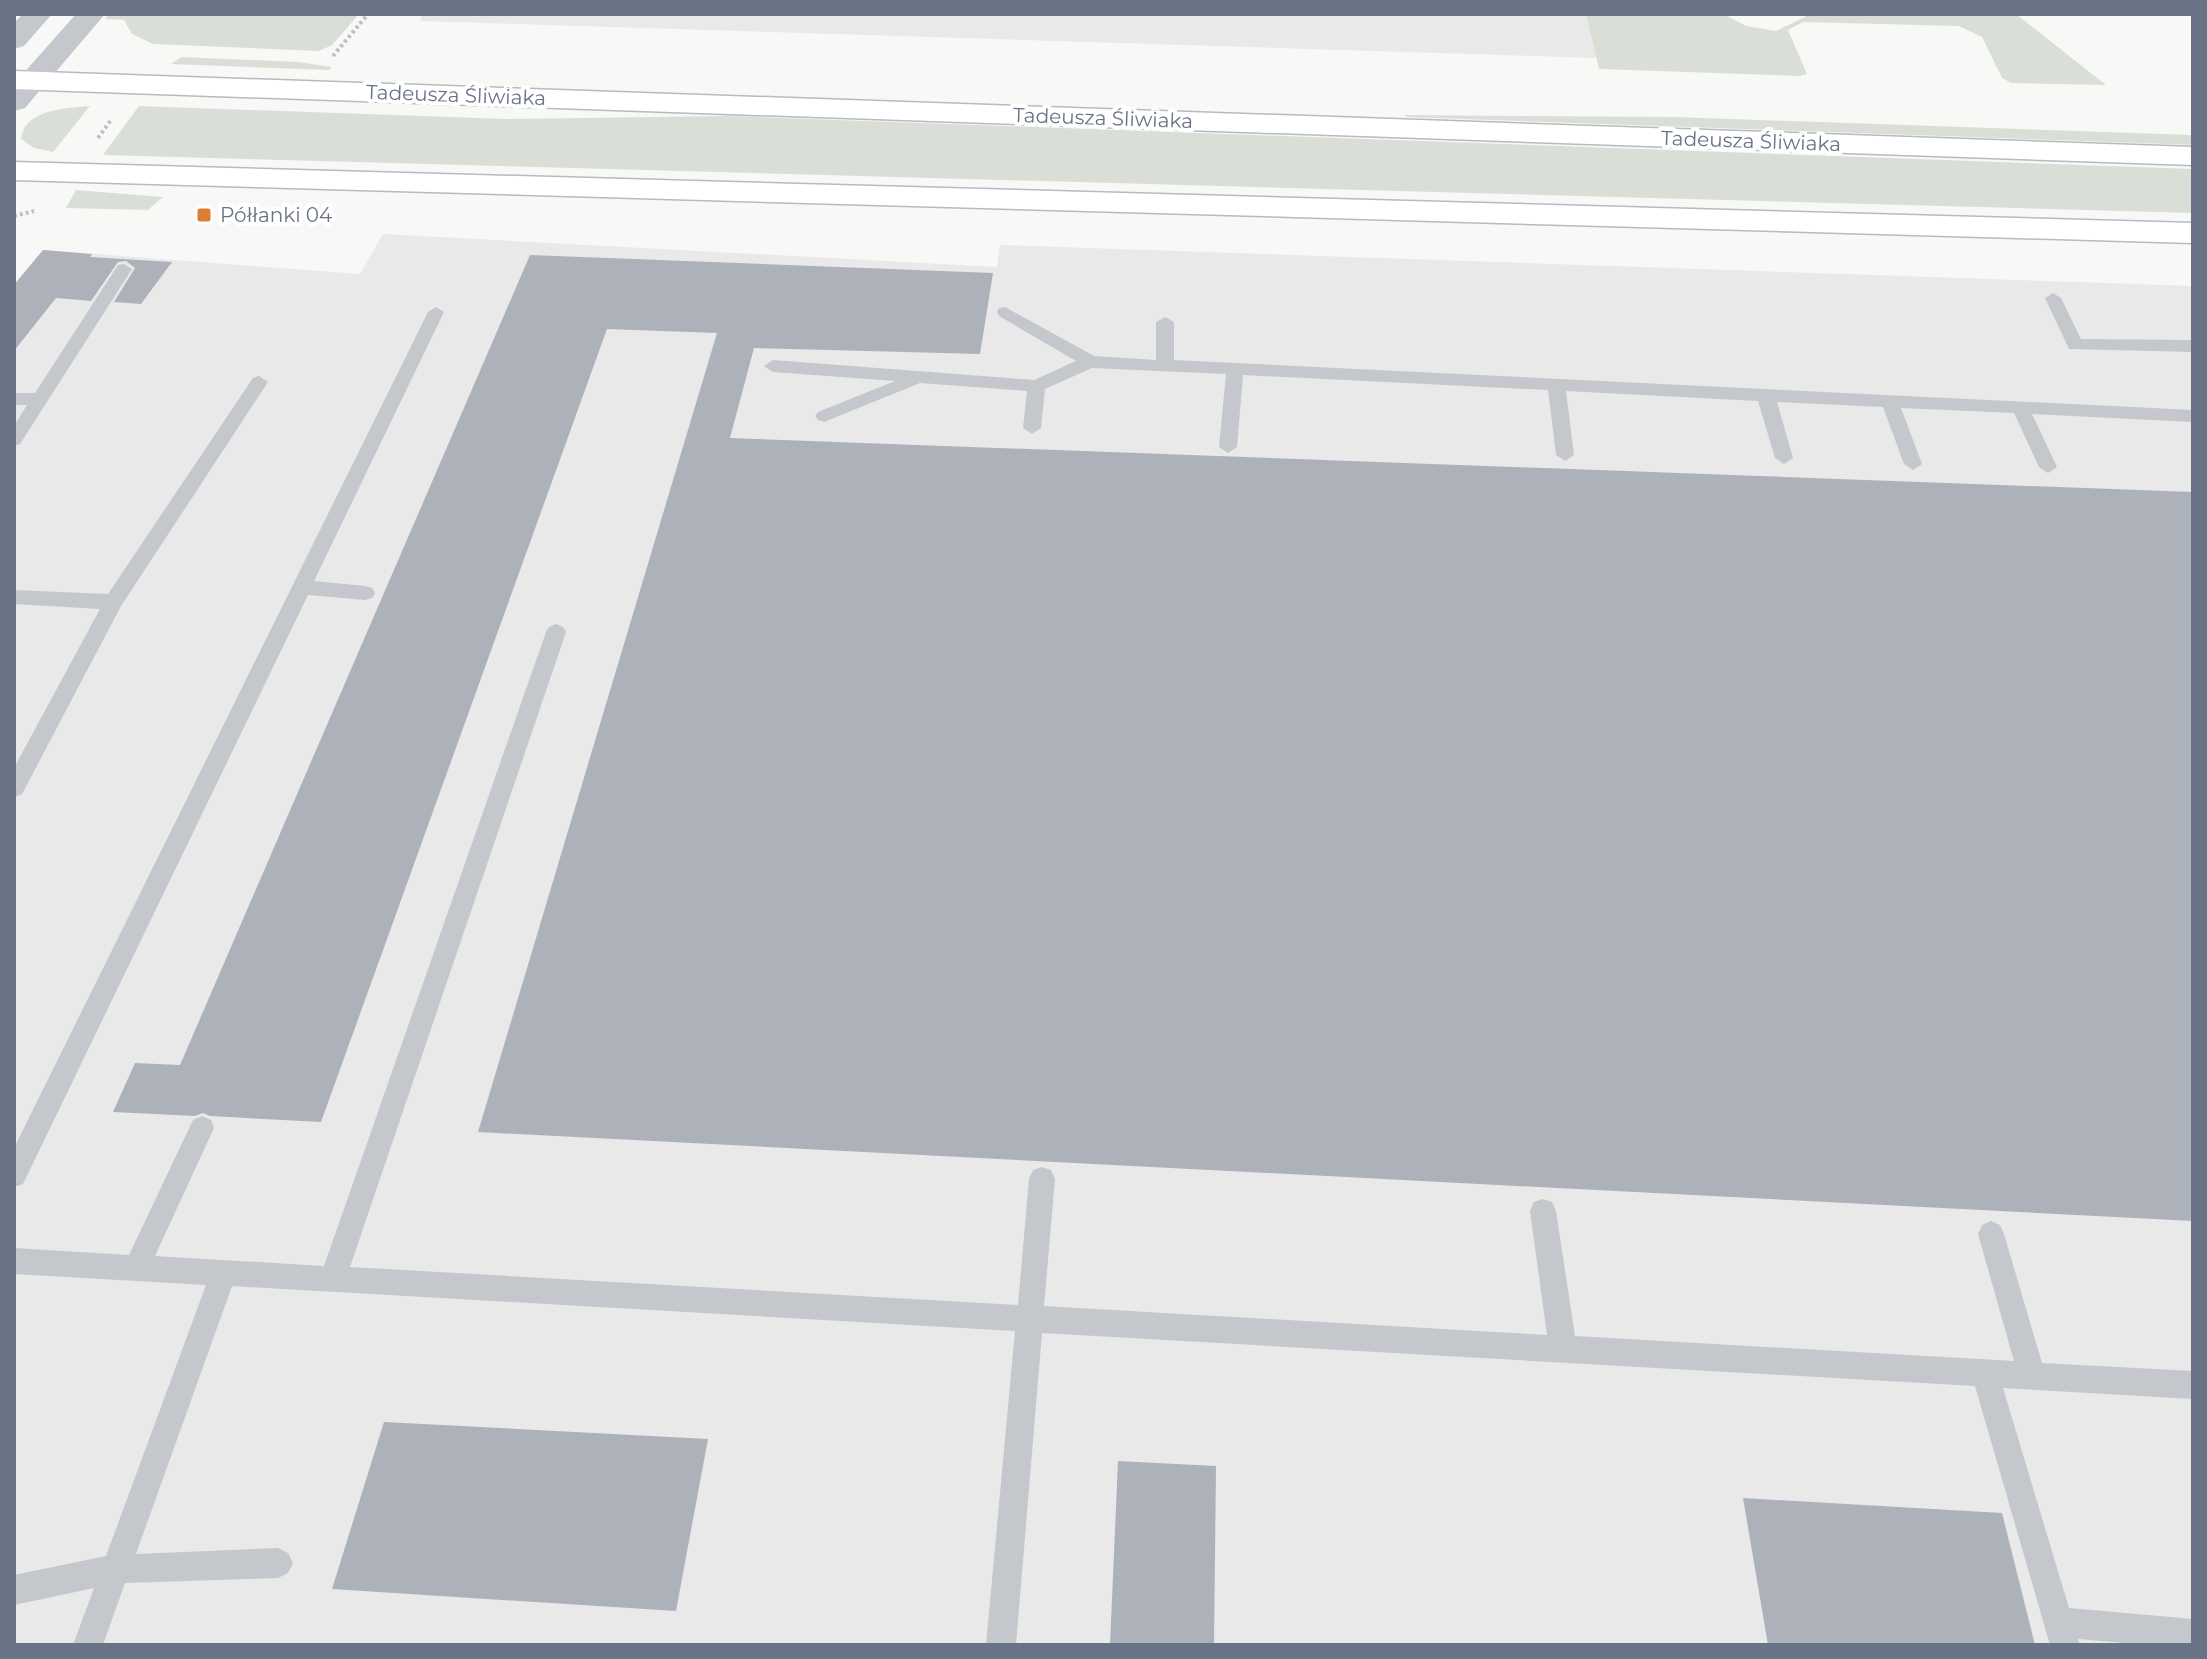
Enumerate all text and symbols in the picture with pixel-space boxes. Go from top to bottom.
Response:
street label: Tadeusza Śliwiaka [366,80,546,110]
street label: Tadeusza Śliwiaka [1013,103,1193,133]
street label: Tadeusza Śliwiaka [1661,126,1841,156]
place label: Półłanki 04 [220,203,332,227]
marker: Półłanki 04 [195,206,213,224]

